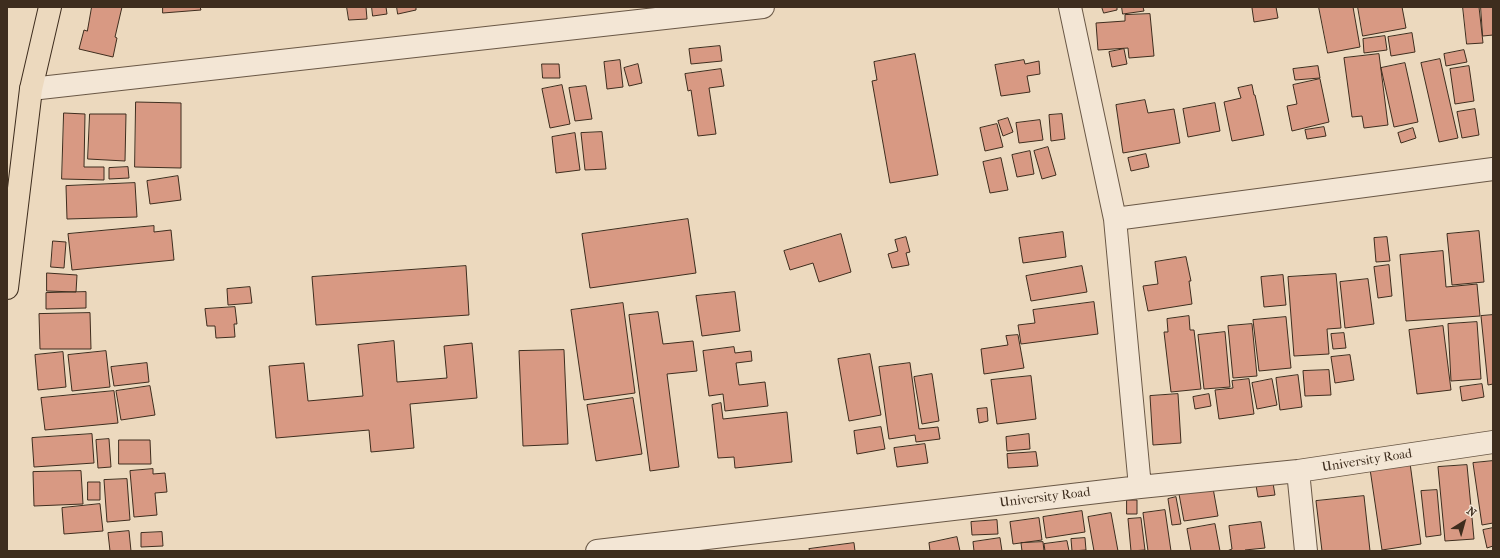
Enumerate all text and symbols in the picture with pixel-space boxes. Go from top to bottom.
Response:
street label: University Road [1321,446,1413,476]
street label: University Road [999,485,1091,511]
north arrow [1444,502,1484,542]
text: N [1464,504,1479,520]

